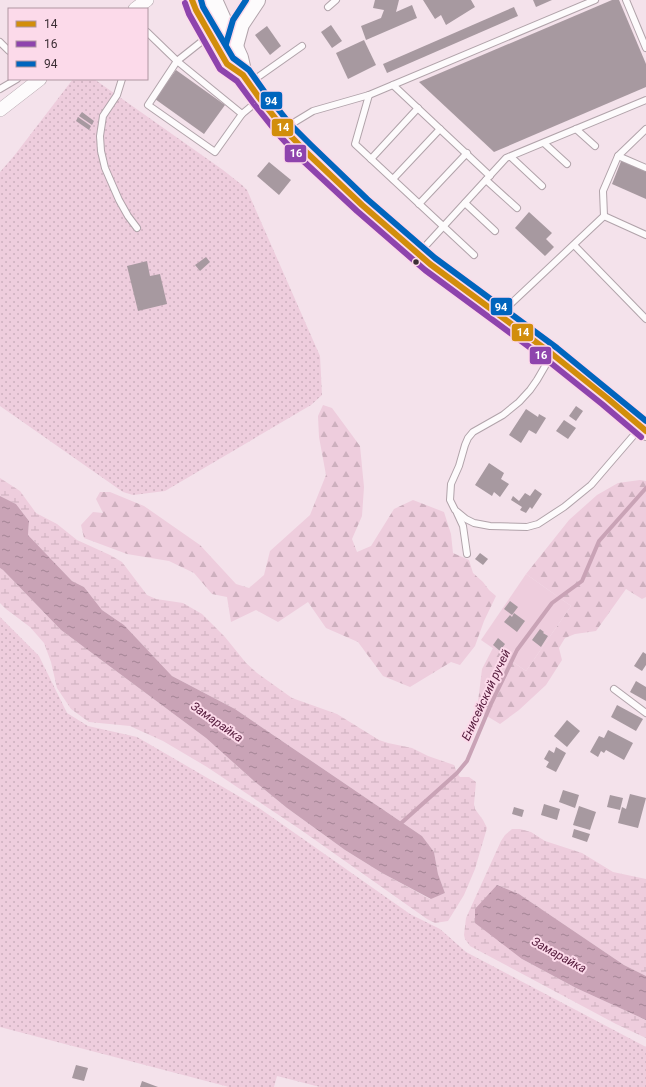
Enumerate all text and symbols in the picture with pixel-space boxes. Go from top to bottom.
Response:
legend [8,8,148,80]
text: 14 [44,17,58,31]
text: 16 [44,37,58,51]
text: 94 [44,57,58,71]
line badge: 94 [260,91,283,110]
text: 94 [265,95,278,108]
line badge: 14 [271,118,294,137]
text: 14 [277,121,290,134]
line badge: 16 [284,144,307,163]
text: 16 [290,147,302,160]
unlabelled marker [411,257,421,267]
line badge: 94 [490,297,513,316]
text: 94 [495,301,508,314]
line badge: 14 [511,323,534,342]
text: 14 [517,326,530,339]
line badge: 16 [529,346,552,365]
text: 16 [535,349,547,362]
water label: Енисейский ручей [459,647,513,743]
water label: Замарайка [188,699,246,745]
water label: Замарайка [529,934,589,976]

